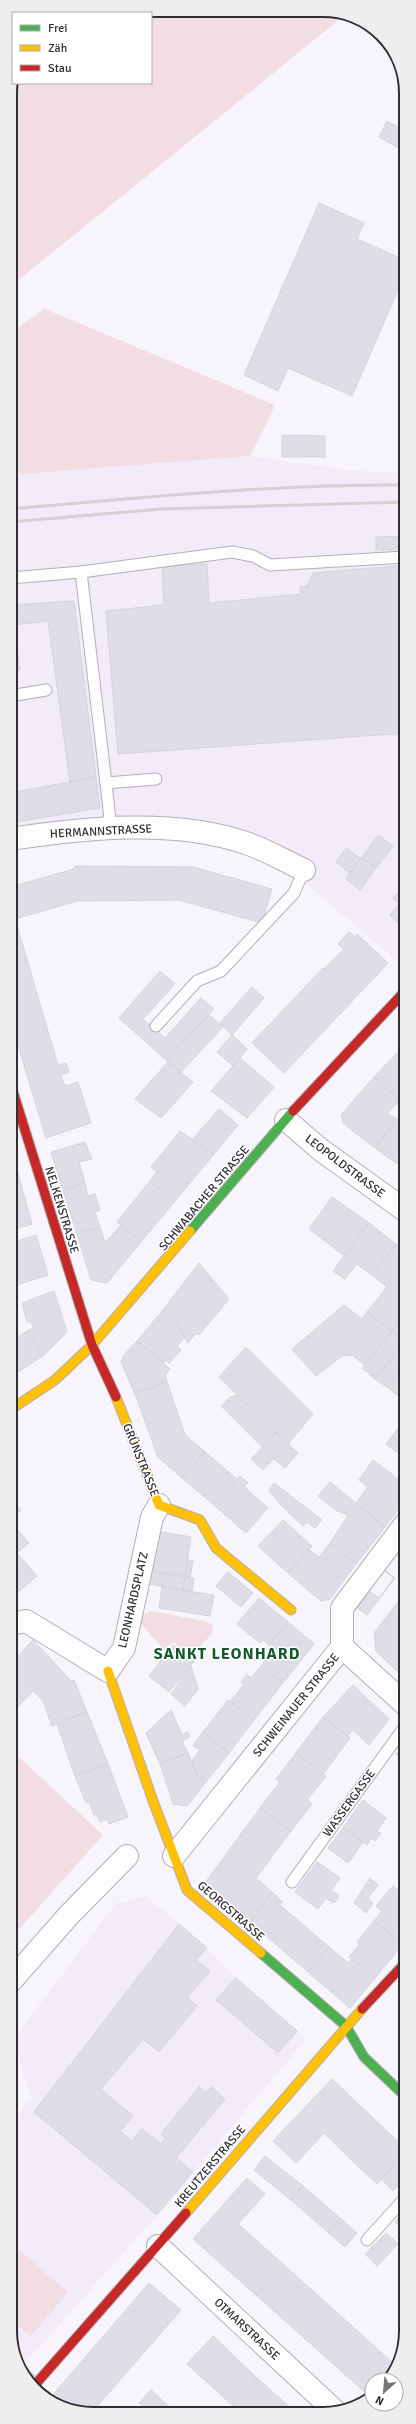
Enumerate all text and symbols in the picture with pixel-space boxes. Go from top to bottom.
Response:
legend [12,12,152,84]
text: Frei [48,21,67,36]
text: Zäh [48,41,67,56]
text: Stau [48,61,72,76]
street label: HERMANNSTRASSE [50,821,153,842]
street label: LEOPOLDSTRASSE [302,1131,388,1201]
street label: SCHWABACHER STRASSE [156,1143,253,1254]
street label: NELKENSTRASSE [41,1165,82,1256]
street label: GRÜNSTRASSE [119,1421,162,1499]
street label: LEONHARDSPLATZ [115,1550,152,1650]
district label: SANKT LEONHARD [154,1644,300,1664]
street label: SCHWEINAUER STRASSE [250,1650,343,1760]
street label: WASSERGASSE [320,1767,379,1840]
street label: GEORGSTRASSE [194,1878,267,1945]
street label: KREUTZERSTRASSE [172,2122,249,2210]
street label: OTMARSTRASSE [211,2295,283,2364]
north arrow [364,2372,404,2412]
text: N [373,2393,386,2408]

